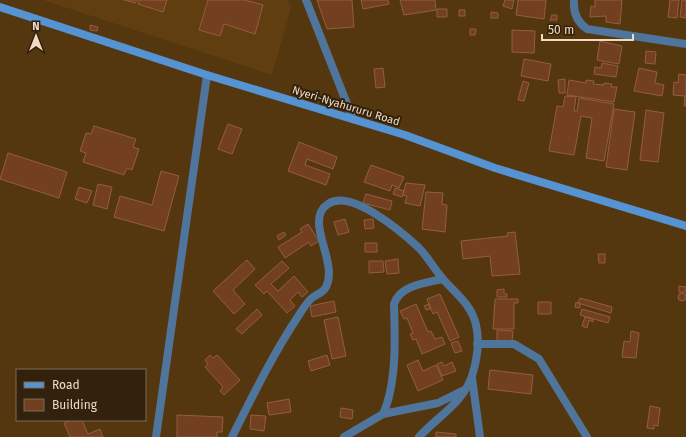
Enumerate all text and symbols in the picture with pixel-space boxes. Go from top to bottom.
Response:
north arrow [16,16,56,56]
scale bar [542,16,633,42]
text: N [32,20,40,33]
text: 50 m [548,23,574,37]
street label: Nyeri-Nyahururu Road [291,83,401,129]
legend [16,369,146,421]
text: Road [52,378,80,392]
text: Building [52,398,98,412]

